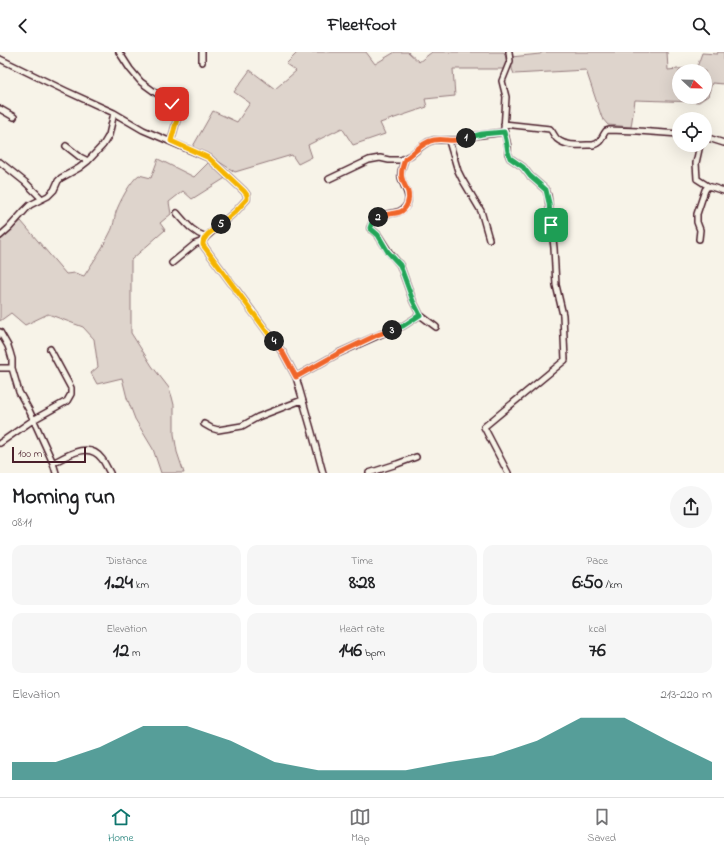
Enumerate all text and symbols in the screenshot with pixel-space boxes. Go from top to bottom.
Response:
text: Fleetfoot [328,13,396,39]
icon: back [12,15,34,37]
icon: search [690,15,712,37]
north arrow [672,64,712,104]
map controls [672,64,712,152]
pin [155,87,189,121]
icon: check [161,93,183,115]
button: locate [672,112,712,152]
pin: 1 [456,128,476,148]
text: 1 [464,130,468,146]
pin: 2 [368,207,388,227]
pin [534,208,568,242]
text: 2 [375,209,381,225]
pin: 5 [211,214,231,234]
icon: arrive [540,214,562,236]
text: 5 [218,216,224,232]
pin: 3 [382,320,402,340]
text: 3 [390,322,394,338]
pin: 4 [264,331,284,351]
text: 4 [272,333,276,349]
scale bar [12,445,86,464]
text: 100 m [18,446,42,462]
text: Morning run [12,482,115,514]
button: share [670,486,712,528]
text: 08:11 [12,513,32,532]
text: Distance [106,553,147,569]
text: Time [351,553,373,569]
text: Pace [587,553,608,569]
text: 1.24 [104,569,133,598]
text: 8:28 [349,569,375,598]
text: 6:50 [572,569,603,598]
text: km [133,577,149,593]
text: /km [603,577,622,593]
text: Elevation [106,621,147,637]
text: Heart rate [339,621,385,637]
text: kcal [589,621,606,637]
text: 12 [113,637,129,666]
text: 146 [339,637,362,666]
text: 76 [589,637,606,666]
text: m [129,645,140,661]
text: bpm [362,645,385,661]
text: Elevation [12,685,60,704]
text: 213–220 m [660,685,712,704]
tab: Home [108,806,134,846]
tab: Map [349,806,371,846]
tab: Saved [587,806,616,846]

